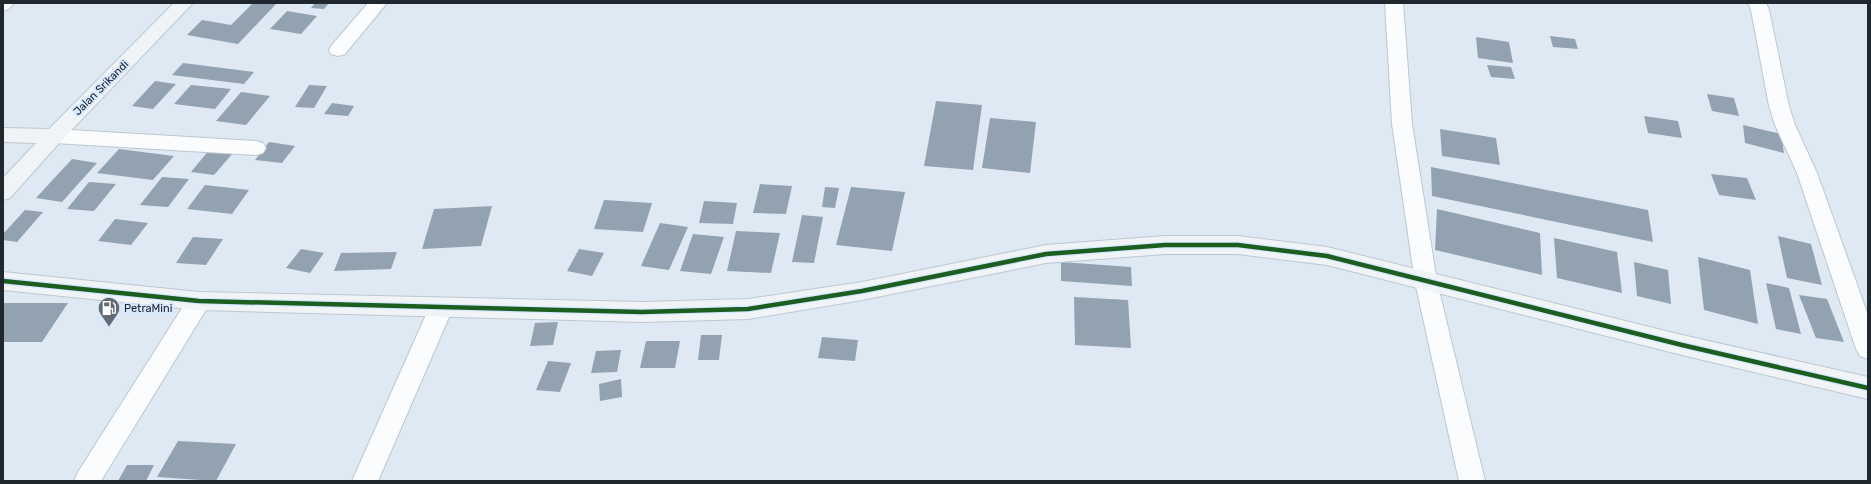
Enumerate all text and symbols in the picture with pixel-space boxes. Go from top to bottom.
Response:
street label: Jalan Srikandi [71,58,131,118]
fuel station icon: PetraMini [96,295,122,328]
place label: PetraMini [124,302,172,315]

